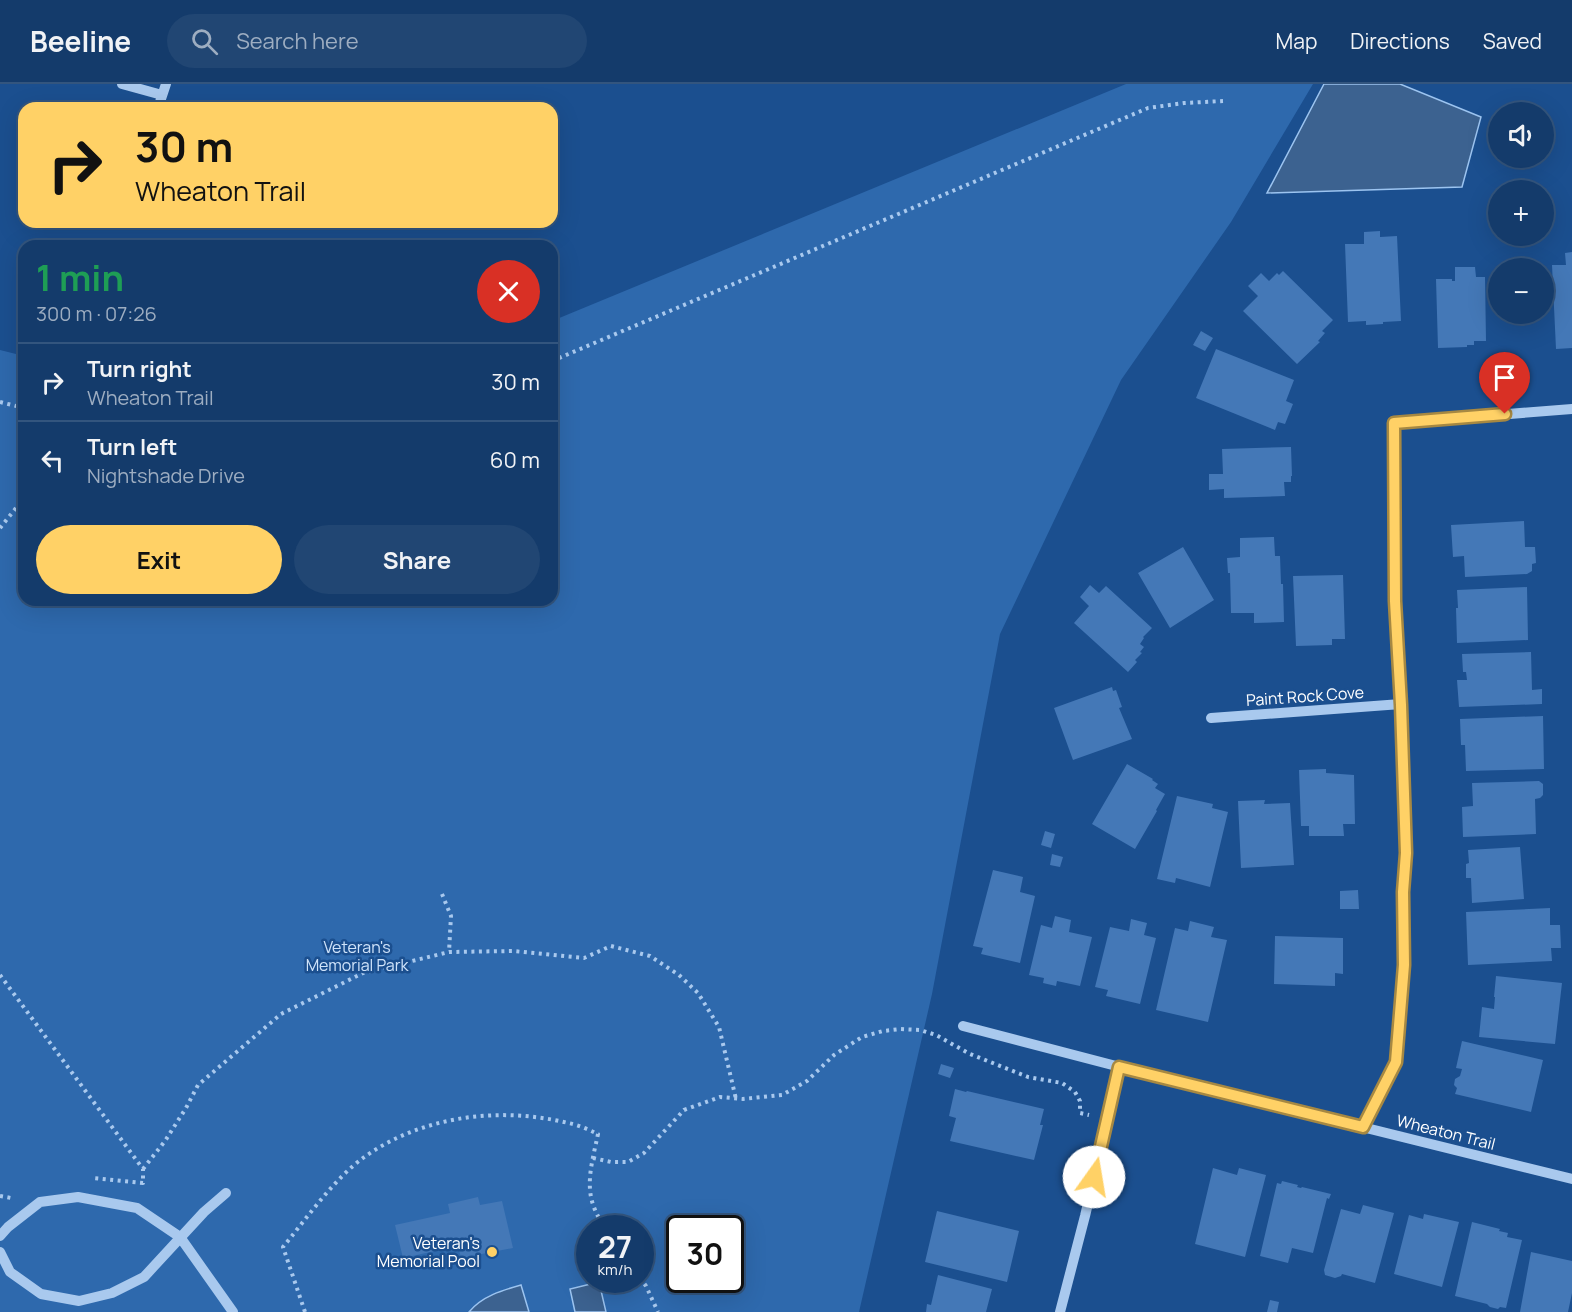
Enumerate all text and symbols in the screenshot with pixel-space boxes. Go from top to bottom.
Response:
search box [167,14,587,68]
text: Beeline [30,22,131,60]
icon: search [188,25,221,58]
text: Search here [236,26,359,56]
text: Map [1276,27,1317,55]
text: Directions [1350,27,1450,55]
text: Saved [1483,27,1542,55]
map controls [1488,102,1554,324]
button: sound [1488,102,1554,168]
text: 30 m [135,117,233,175]
icon: right [36,126,114,204]
text: Wheaton Trail [135,172,306,209]
button: + [1488,180,1554,246]
text: 1 min [36,253,124,302]
button: − [1488,258,1554,324]
button: close [477,260,540,323]
text: 300 m · 07:26 [36,300,157,327]
pin [1479,352,1530,414]
text: Turn right [87,354,192,384]
icon: arrive [1488,361,1521,394]
icon: right [36,366,69,399]
text: 30 m [491,367,540,397]
text: Wheaton Trail [87,384,214,411]
text: Turn left [87,432,177,462]
icon: left [36,444,69,477]
text: 60 m [490,445,540,475]
text: Nightshade Drive [87,462,245,489]
button: Exit [36,525,282,594]
button: Share [294,525,540,594]
street label: Paint Rock Cove [1245,681,1365,711]
park label: Veteran's Memorial Park [306,936,409,976]
street label: Wheaton Trail [1394,1109,1498,1155]
position arrow [1062,1145,1126,1209]
speed limit sign: 30 [666,1215,744,1293]
text: 27 [598,1226,632,1267]
place label: Veteran's Memorial Pool [377,1232,480,1272]
marker: Veteran's Memorial Pool [485,1245,499,1259]
text: km/h [598,1259,632,1280]

